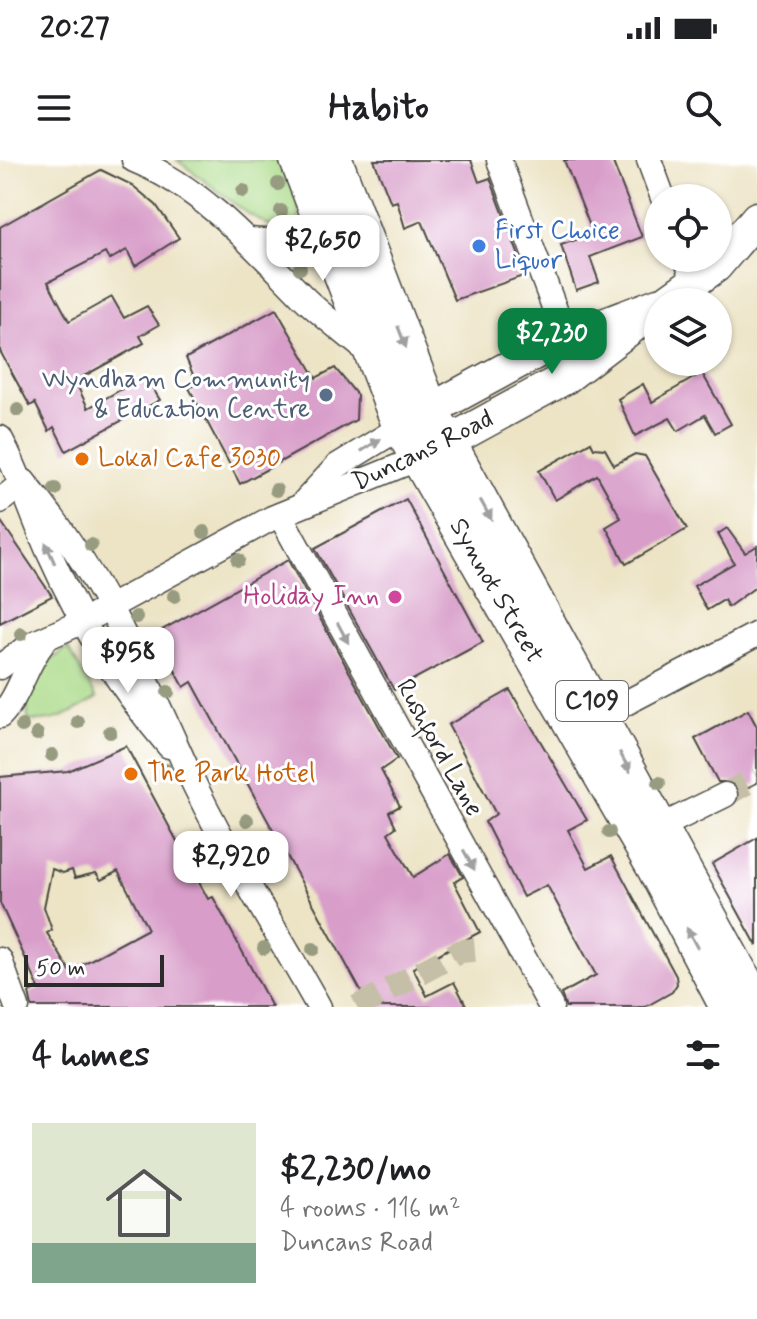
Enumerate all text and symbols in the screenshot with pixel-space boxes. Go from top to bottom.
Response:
text: 20:27 [40,9,110,48]
text: Habito [328,85,429,132]
icon: menu [32,86,76,130]
icon: search [681,86,725,130]
map controls [644,184,732,376]
button: locate [644,184,732,272]
place label: First Choice Liquor [495,214,620,278]
pin: $2,650 [258,215,388,283]
text: $2,650 [284,224,362,258]
marker: First Choice Liquor [470,237,488,255]
button: layers [644,288,732,376]
pin: $2,230 [487,308,617,376]
text: $2,230 [516,317,588,351]
one-way arrow [396,325,409,349]
place label: Wyndham Community & Education Centre [42,363,310,427]
marker: Wyndham Community & Education Centre [317,386,335,404]
street label: Duncans Road [347,402,499,500]
one-way arrow [360,439,382,453]
place label: Lokal Cafe 3030 [98,442,281,476]
marker: Lokal Cafe 3030 [73,450,91,468]
one-way arrow [479,499,493,521]
street label: Synnot Street [441,512,551,670]
one-way arrow [43,541,57,565]
place label: Holiday Inn [243,580,379,614]
marker: Holiday Inn [386,588,404,606]
one-way arrow [337,621,350,644]
pin: $958 [81,627,175,695]
text: $958 [100,636,156,670]
street label: Rushford Lane [385,673,491,824]
road number: C109 [556,681,628,721]
one-way arrow [618,751,632,773]
place label: The Park Hotel [147,757,315,791]
marker: The Park Hotel [122,765,140,783]
pin: $2,920 [166,831,296,899]
text: $2,920 [191,840,271,874]
one-way arrow [462,849,476,872]
one-way arrow [686,926,699,949]
scale bar [24,951,164,987]
text: 50 m [36,955,85,983]
text: 4 homes [32,1033,150,1078]
icon: filters [681,1033,725,1077]
text: $2,230/mo [280,1147,431,1192]
icon: home [96,1155,192,1251]
text: 4 rooms · 116 m² [280,1192,461,1226]
text: Duncans Road [280,1226,433,1260]

